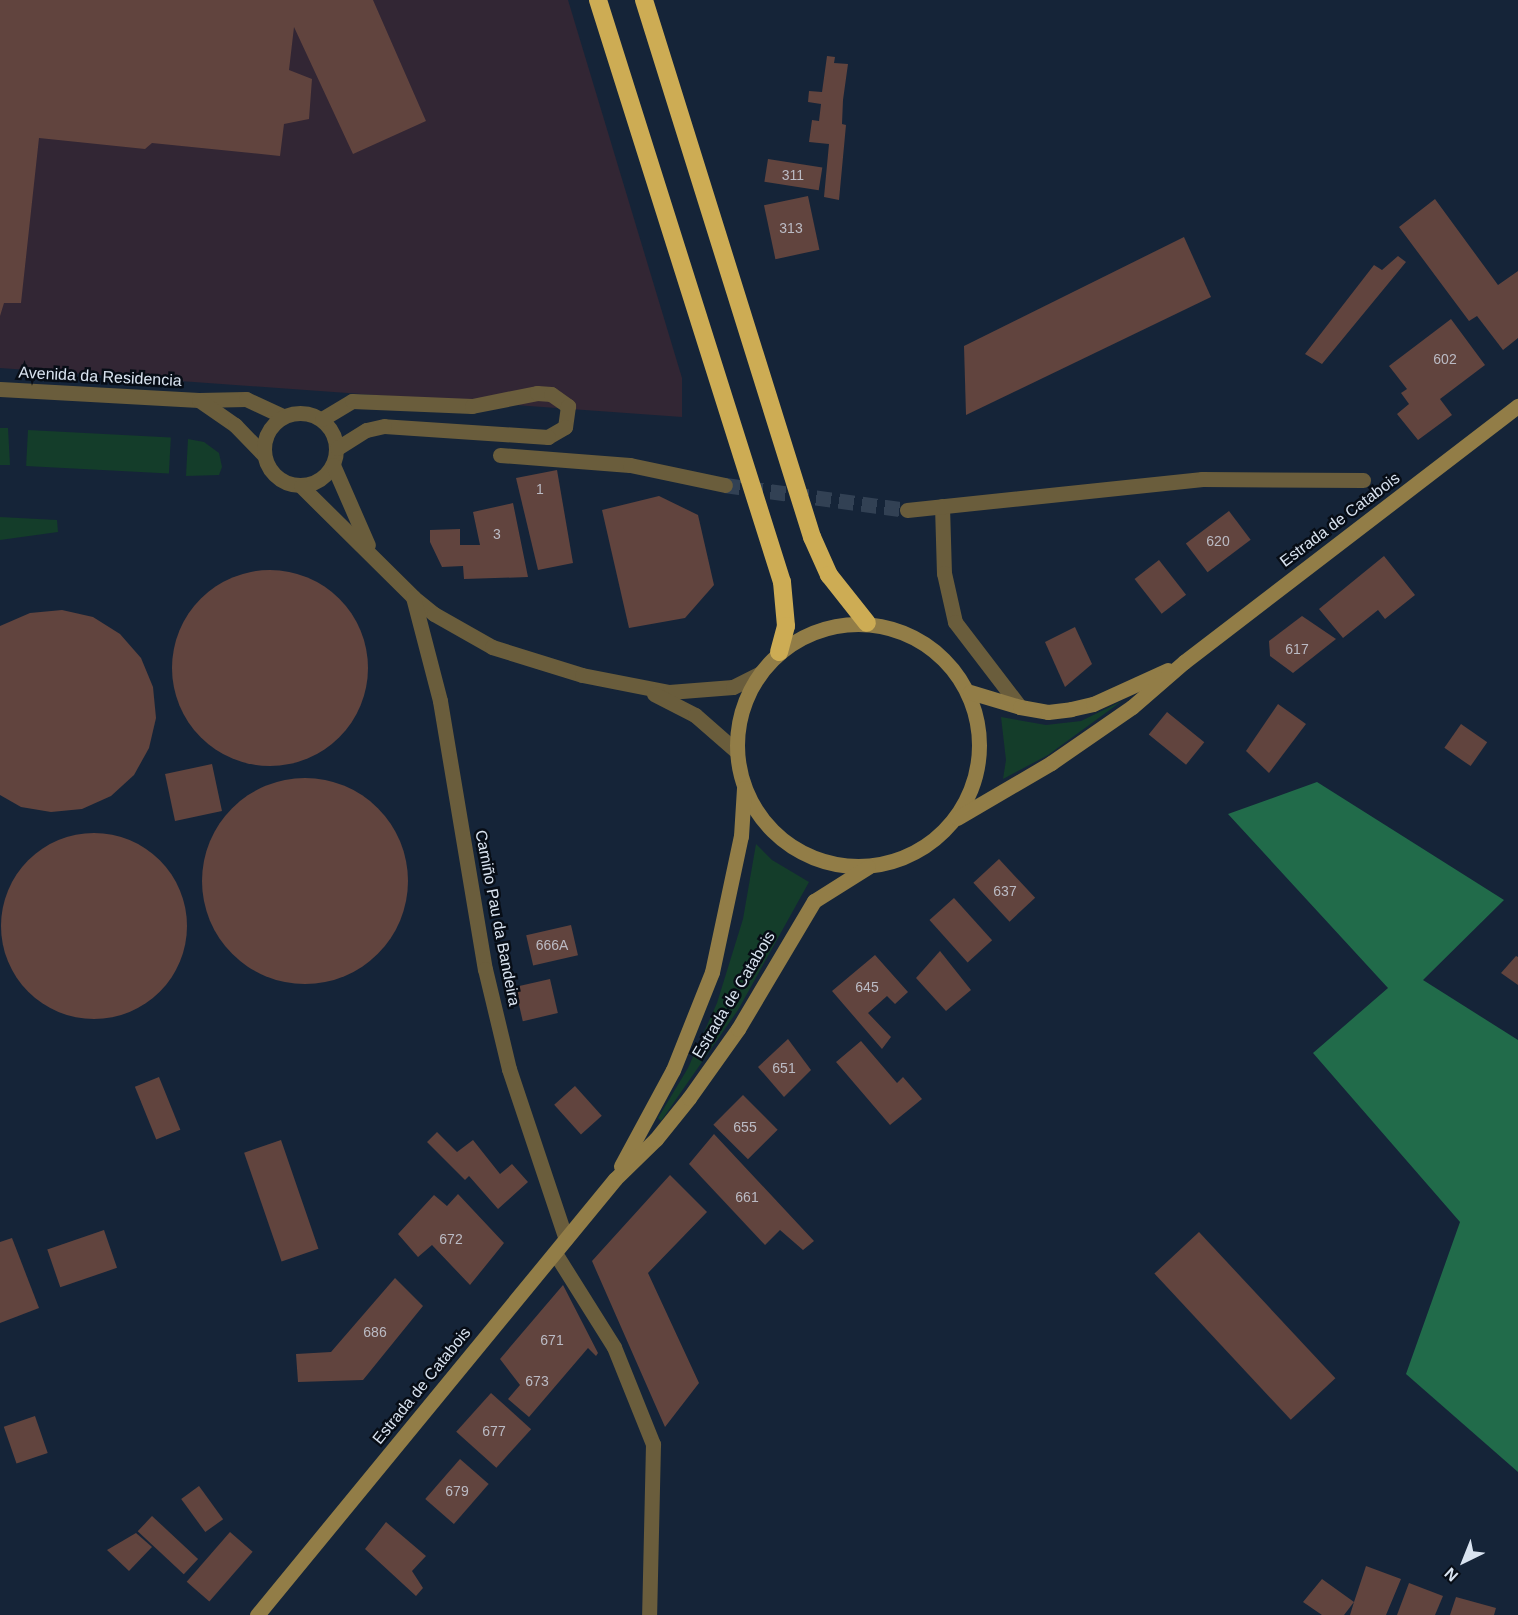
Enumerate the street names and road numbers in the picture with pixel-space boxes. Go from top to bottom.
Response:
street label: Avenida da Residencia [18,363,182,391]
street label: Estrada de Catabois [1276,469,1404,571]
street label: Camiño Pau da Bandeira [471,828,523,1008]
street label: Estrada de Catabois [688,928,780,1062]
street label: Estrada de Catabois [369,1324,475,1448]

